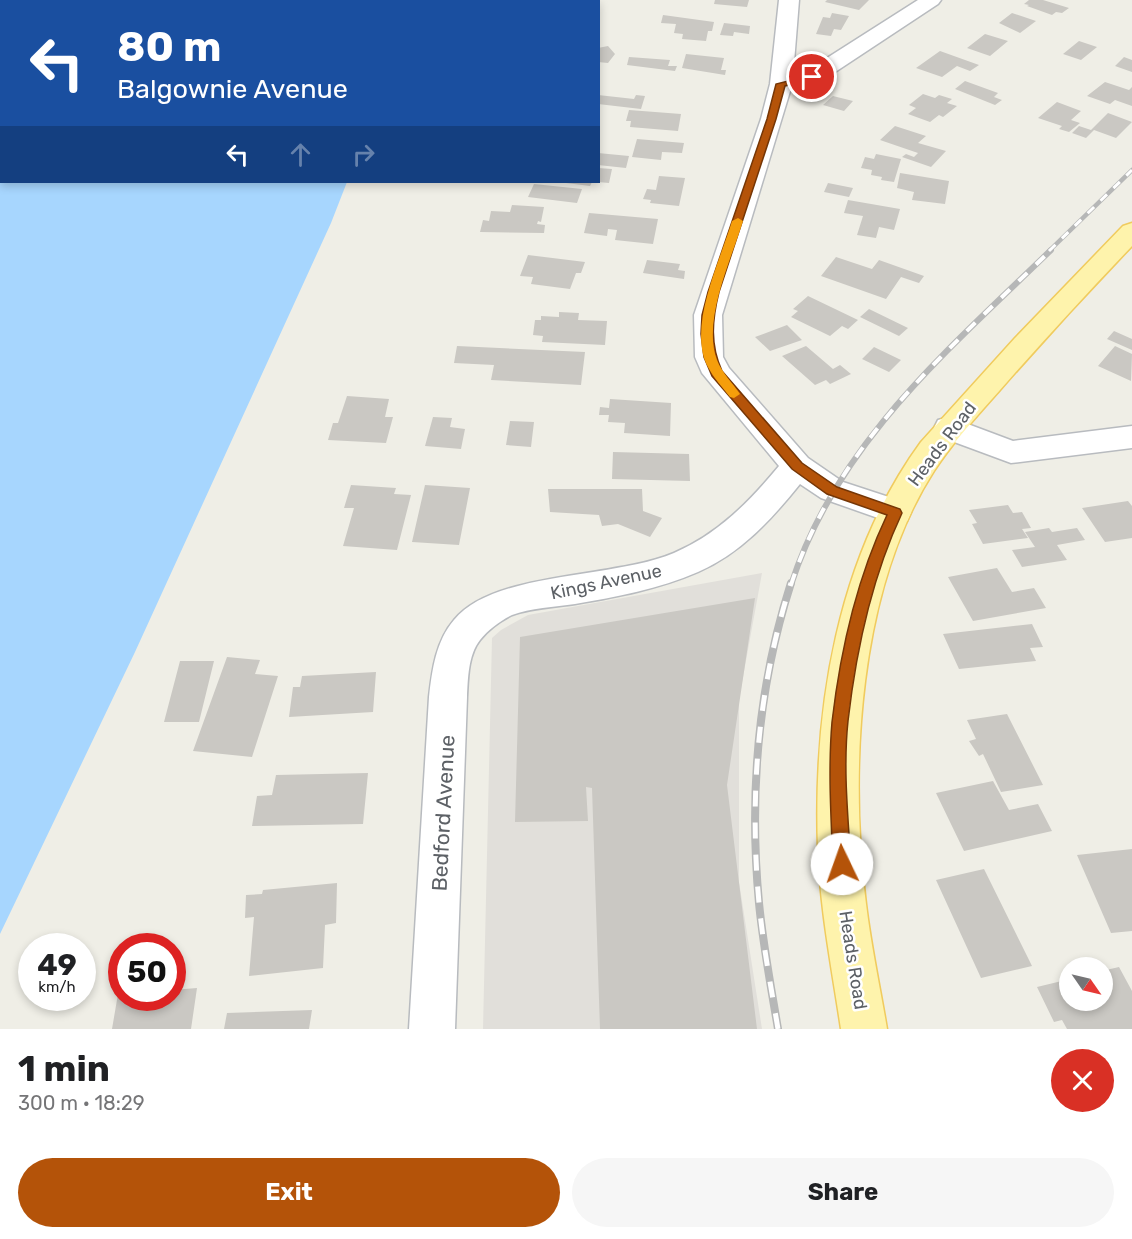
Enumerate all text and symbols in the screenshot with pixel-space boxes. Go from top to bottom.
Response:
text: 80 m [117,22,221,72]
icon: left [18,24,96,102]
pin [786,51,837,102]
icon: arrive [795,60,828,93]
text: Balgownie Avenue [117,73,348,105]
icon: left [221,138,254,171]
icon: ahead [284,138,317,171]
icon: right [347,138,380,171]
street label: Heads Road [903,398,981,490]
street label: Kings Avenue [548,559,664,605]
street label: Bedford Avenue [426,734,460,892]
position arrow [810,832,874,896]
street label: Heads Road [834,909,872,1011]
speed limit sign: 50 [108,933,186,1011]
text: 49 [37,947,77,983]
north arrow [1059,957,1113,1011]
map controls [1059,957,1113,1011]
text: km/h [38,978,76,996]
text: 1 min [18,1047,110,1090]
button: close [1051,1049,1114,1112]
text: 300 m · 18:29 [18,1091,145,1115]
button: Exit [18,1158,560,1227]
button: Share [572,1158,1114,1227]

